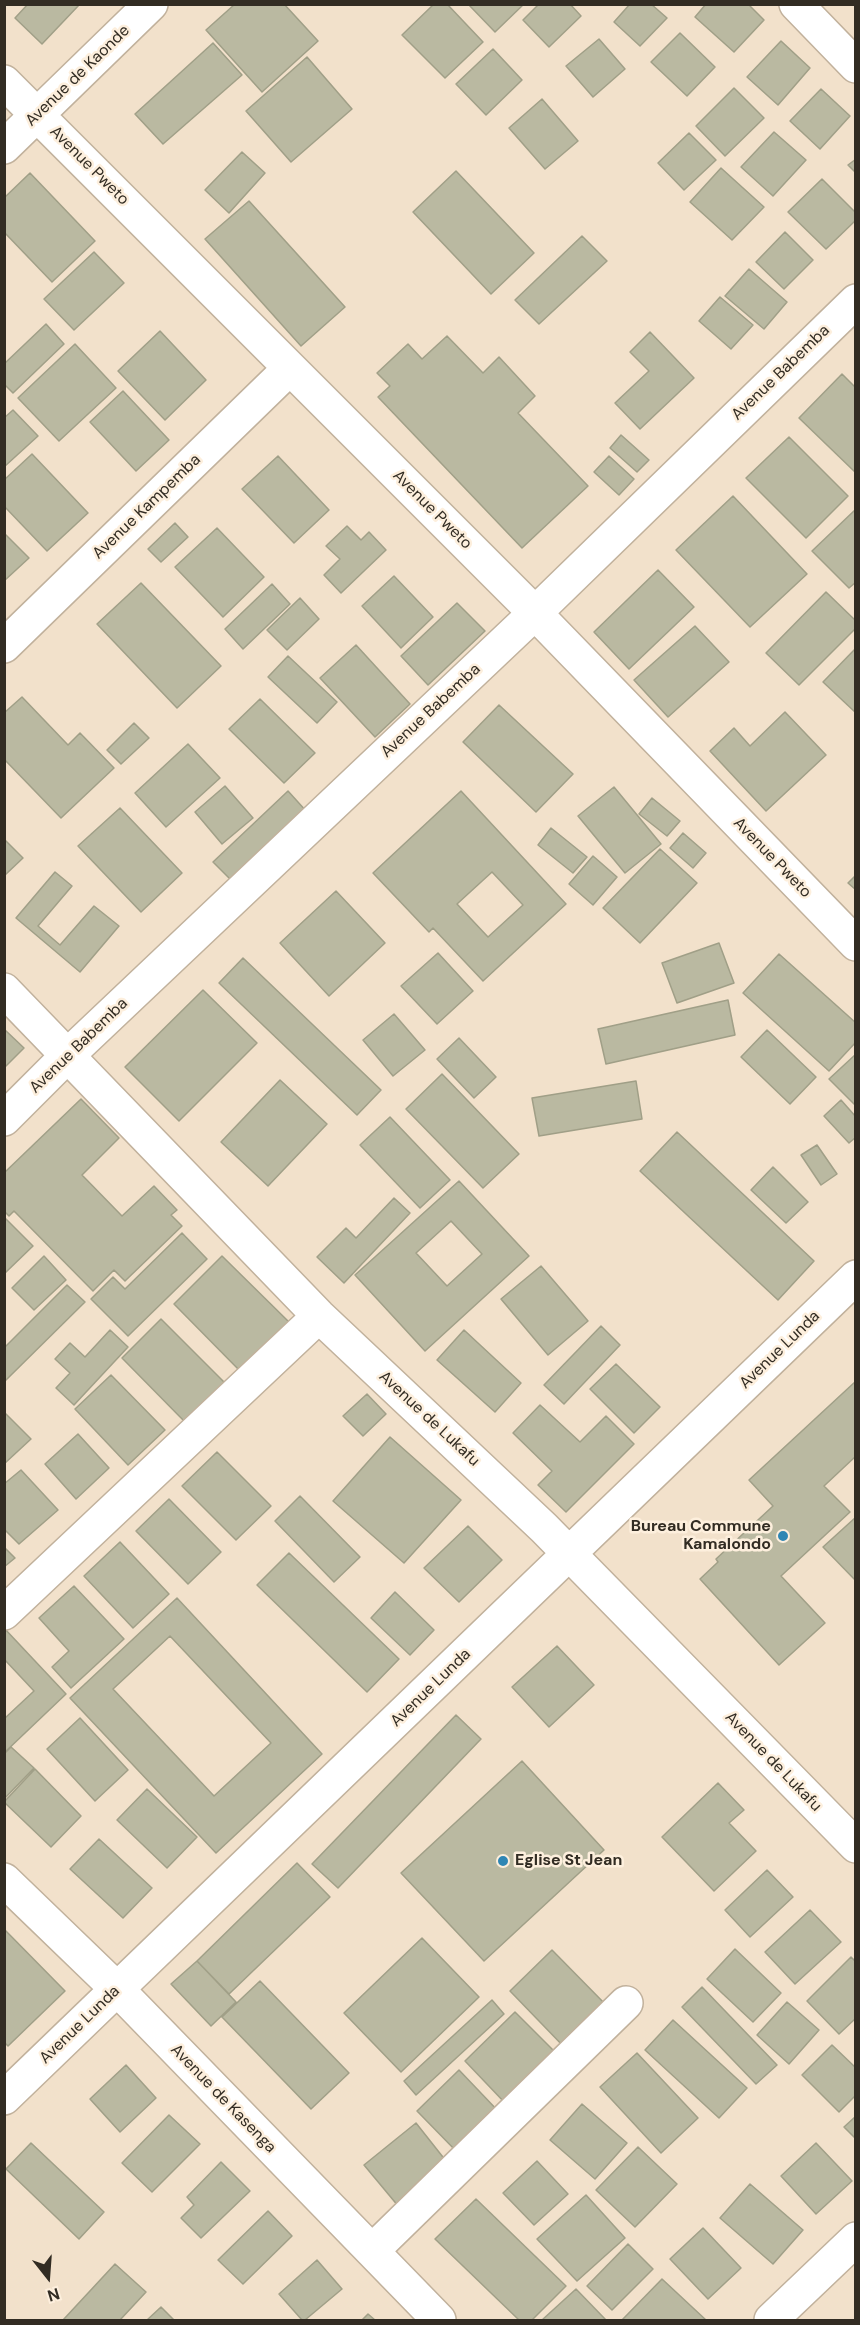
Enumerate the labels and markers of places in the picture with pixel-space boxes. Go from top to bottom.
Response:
place label: Bureau Commune Kamalondo [631,1517,771,1555]
marker: Bureau Commune Kamalondo [776,1529,790,1543]
place label: Eglise St Jean [515,1851,622,1871]
marker: Eglise St Jean [496,1854,510,1868]

